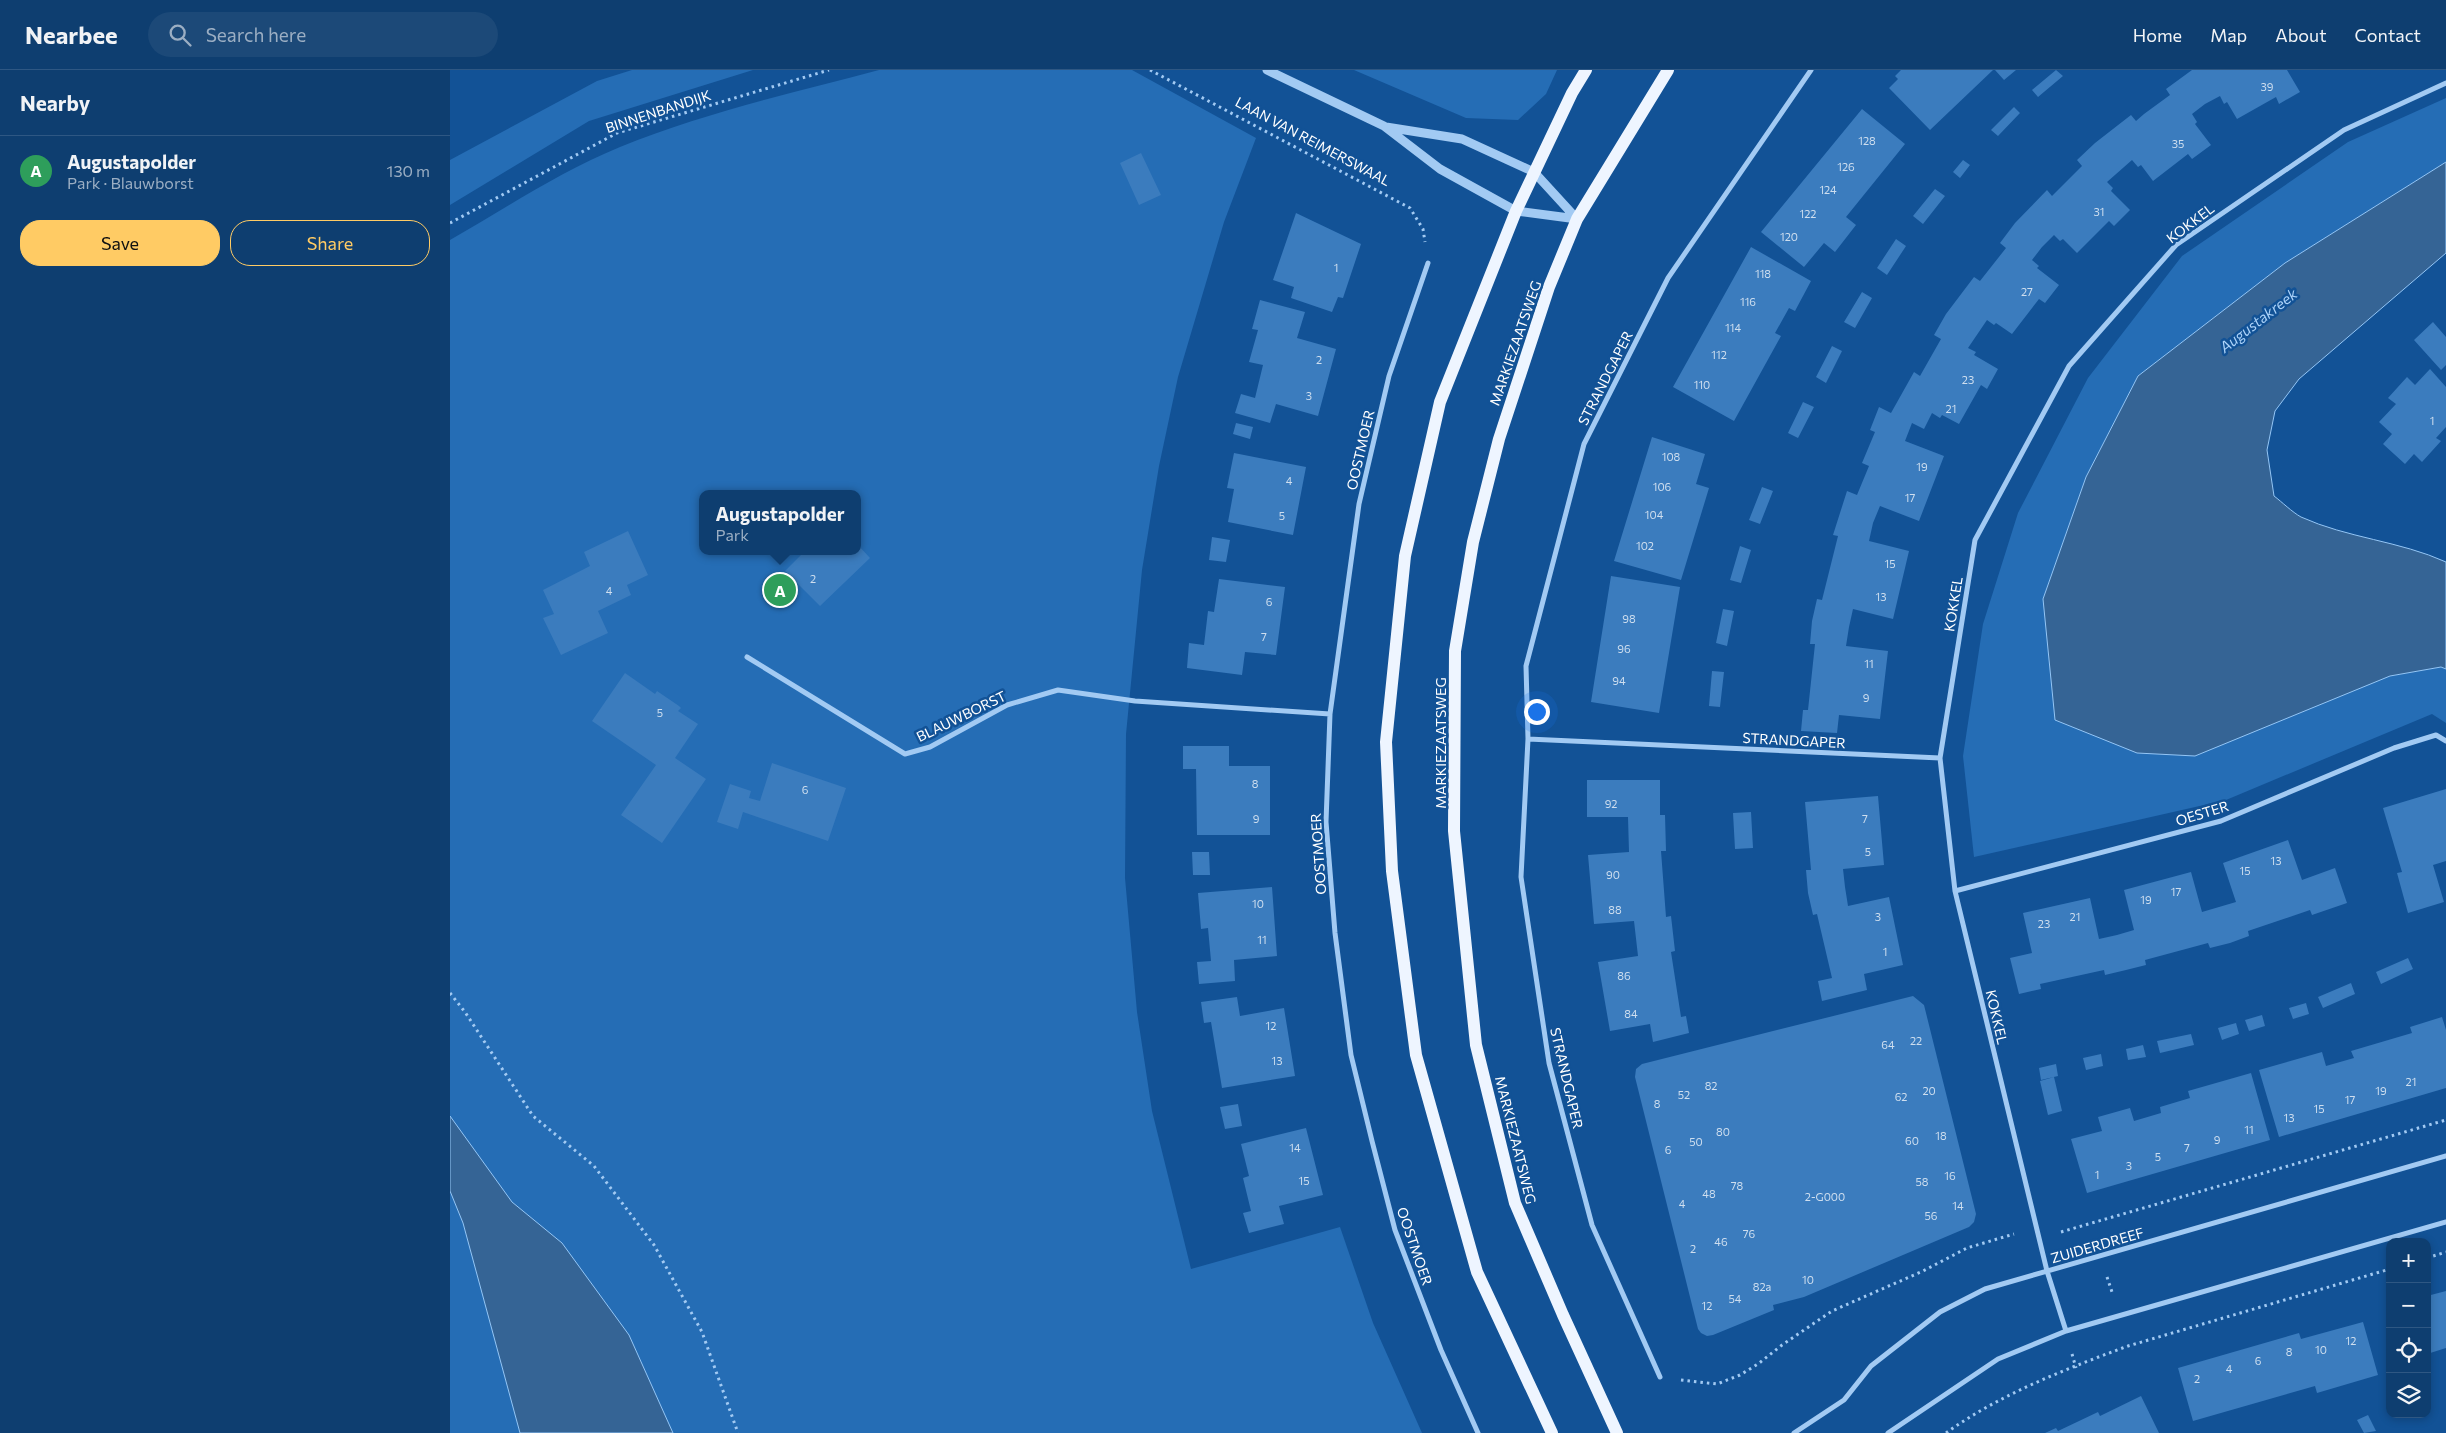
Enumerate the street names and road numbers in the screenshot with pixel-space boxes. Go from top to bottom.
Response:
street label: BINNENBANDIJK [603,86,713,136]
street label: LAAN VAN REIMERSWAAL [1233,93,1393,189]
street label: KOKKEL [2163,200,2217,246]
street label: MARKIEZAATSWEG [1486,278,1544,408]
street label: STRANDGAPER [1574,328,1636,428]
street label: OOSTMOER [1343,408,1377,492]
street label: KOKKEL [1940,575,1966,633]
street label: MARKIEZAATSWEG [1432,677,1449,809]
street label: BLAUWBORST [913,687,1009,745]
street label: STRANDGAPER [1742,729,1846,751]
street label: OESTER [2173,797,2231,829]
street label: OOSTMOER [1307,813,1329,895]
street label: KOKKEL [1982,988,2012,1046]
street label: STRANDGAPER [1547,1026,1587,1130]
street label: MARKIEZAATSWEG [1492,1074,1540,1206]
street label: OOSTMOER [1394,1205,1436,1287]
street label: ZUIDERDREEF [2049,1224,2145,1266]

